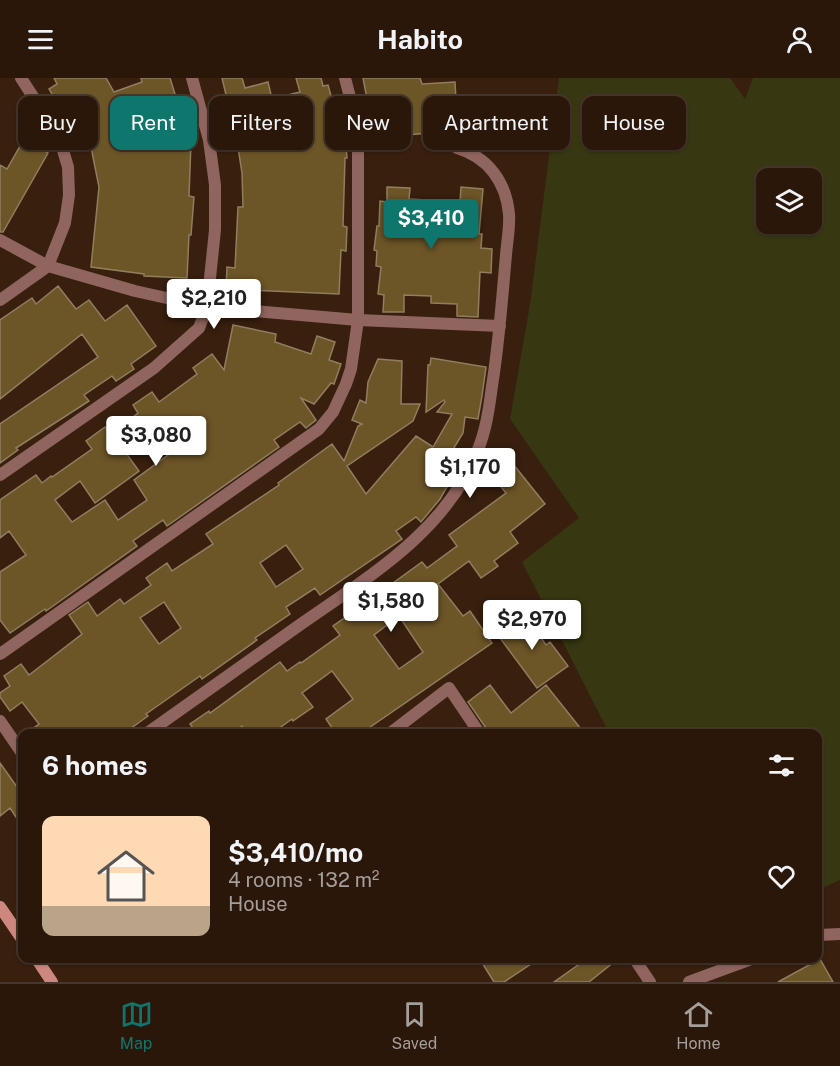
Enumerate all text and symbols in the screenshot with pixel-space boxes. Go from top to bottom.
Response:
icon: menu [24,23,57,56]
text: Habito [377,23,463,55]
icon: person [783,23,816,56]
chip: Buy [18,96,98,150]
chip: Rent [110,96,197,150]
chip: Filters [209,96,313,150]
chip: New [325,96,411,150]
chip: Apartment [423,96,570,150]
chip: House [582,96,686,150]
map controls [756,168,822,234]
button: layers [756,168,822,234]
pin: $3,410 [382,199,480,250]
text: $3,410 [398,206,464,230]
pin: $2,210 [165,279,263,330]
text: $2,210 [181,286,247,310]
pin: $3,080 [107,416,205,467]
text: $3,080 [120,423,192,447]
pin: $1,170 [421,448,519,499]
text: $1,170 [439,455,501,479]
pin: $1,580 [342,582,440,633]
text: $1,580 [357,589,425,613]
pin: $2,970 [483,600,581,651]
text: $2,970 [497,607,567,631]
icon: filters [765,749,798,782]
text: 6 homes [42,750,147,781]
text: $3,410/mo [228,837,363,868]
icon: home [90,840,162,912]
icon: heart [765,860,798,893]
text: 4 rooms · 132 m² [228,868,379,892]
text: House [228,892,288,916]
tab: Map [120,998,153,1053]
tab: Saved [392,998,437,1053]
tab: Home [676,998,720,1053]

